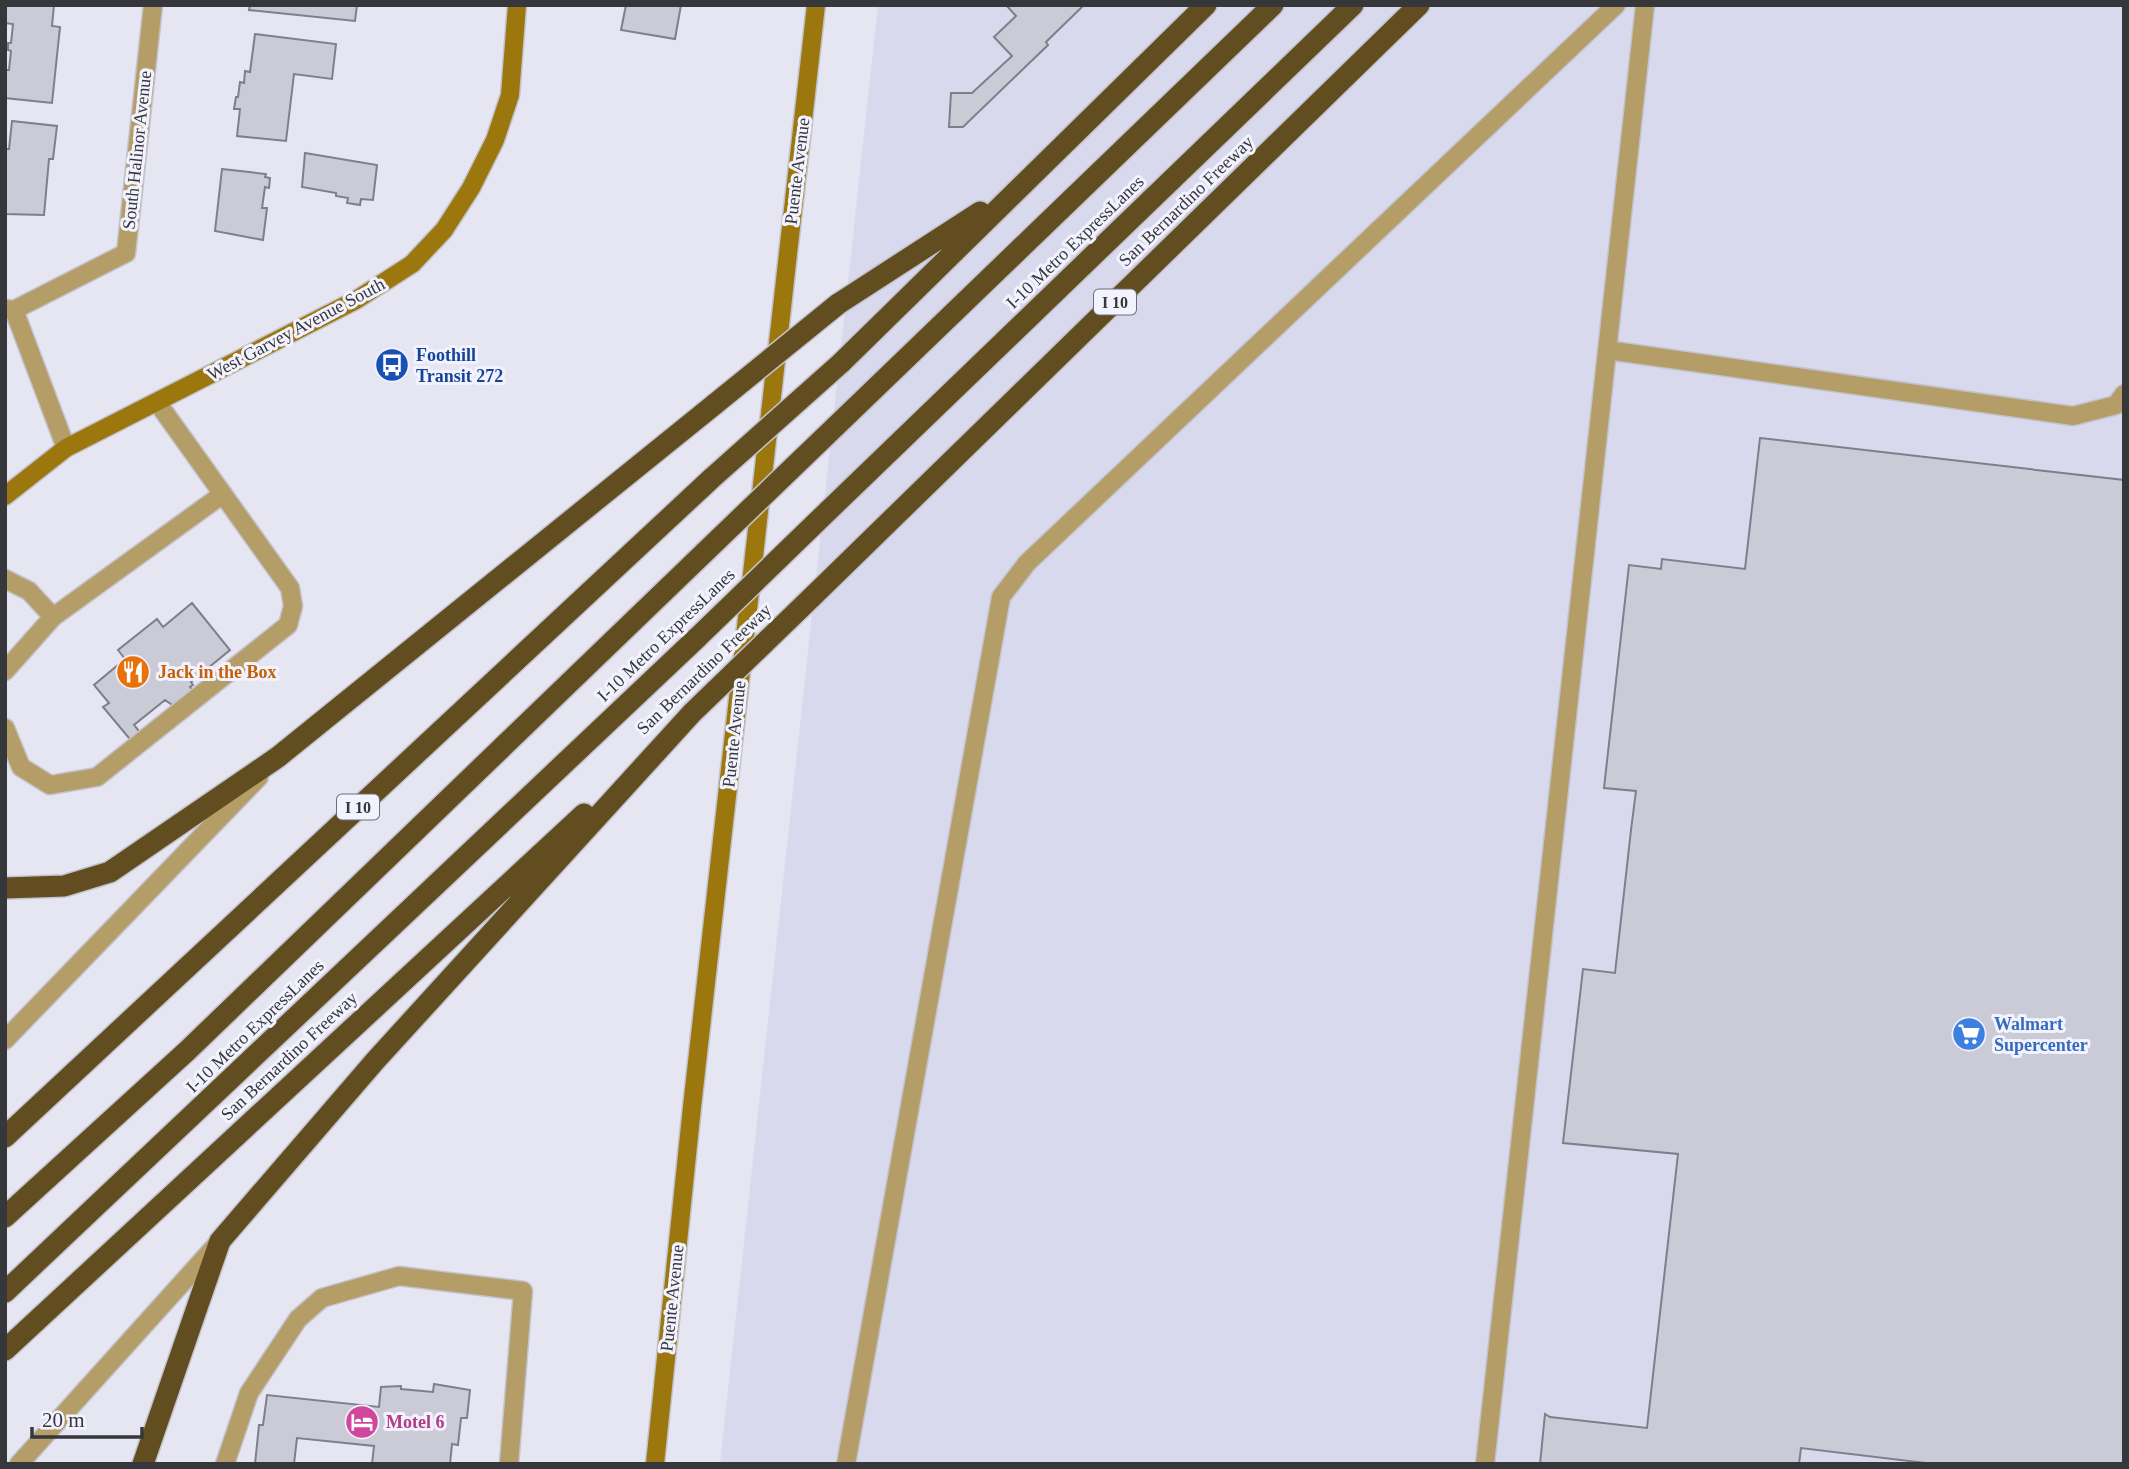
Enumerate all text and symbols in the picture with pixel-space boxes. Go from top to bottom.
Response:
street label: South Halinor Avenue [119,70,155,230]
street label: Puente Avenue [781,117,813,225]
street label: San Bernardino Freeway [1115,132,1257,270]
street label: I-10 Metro ExpressLanes [1002,171,1148,313]
street label: West Garvey Avenue South [204,274,388,384]
road number: I 10 [1094,290,1136,314]
place label: Foothill Transit 272 [416,345,503,386]
bus stop icon: Foothill Transit 272 [373,346,411,384]
street label: I-10 Metro ExpressLanes [593,564,739,706]
street label: San Bernardino Freeway [633,600,775,738]
restaurant icon: Jack in the Box [114,653,152,691]
place label: Jack in the Box [158,662,277,682]
street label: Puente Avenue [718,680,750,788]
road number: I 10 [337,794,379,820]
street label: I-10 Metro ExpressLanes [182,955,328,1097]
street label: San Bernardino Freeway [217,988,361,1124]
place label: Walmart Supercenter [1994,1014,2088,1055]
supermarket icon: Walmart Supercenter [1950,1015,1988,1053]
street label: Puente Avenue [656,1244,688,1352]
scale bar [32,1396,142,1440]
hotel icon: Motel 6 [343,1403,381,1441]
text: 20 m [42,1408,85,1432]
place label: Motel 6 [386,1412,444,1432]

